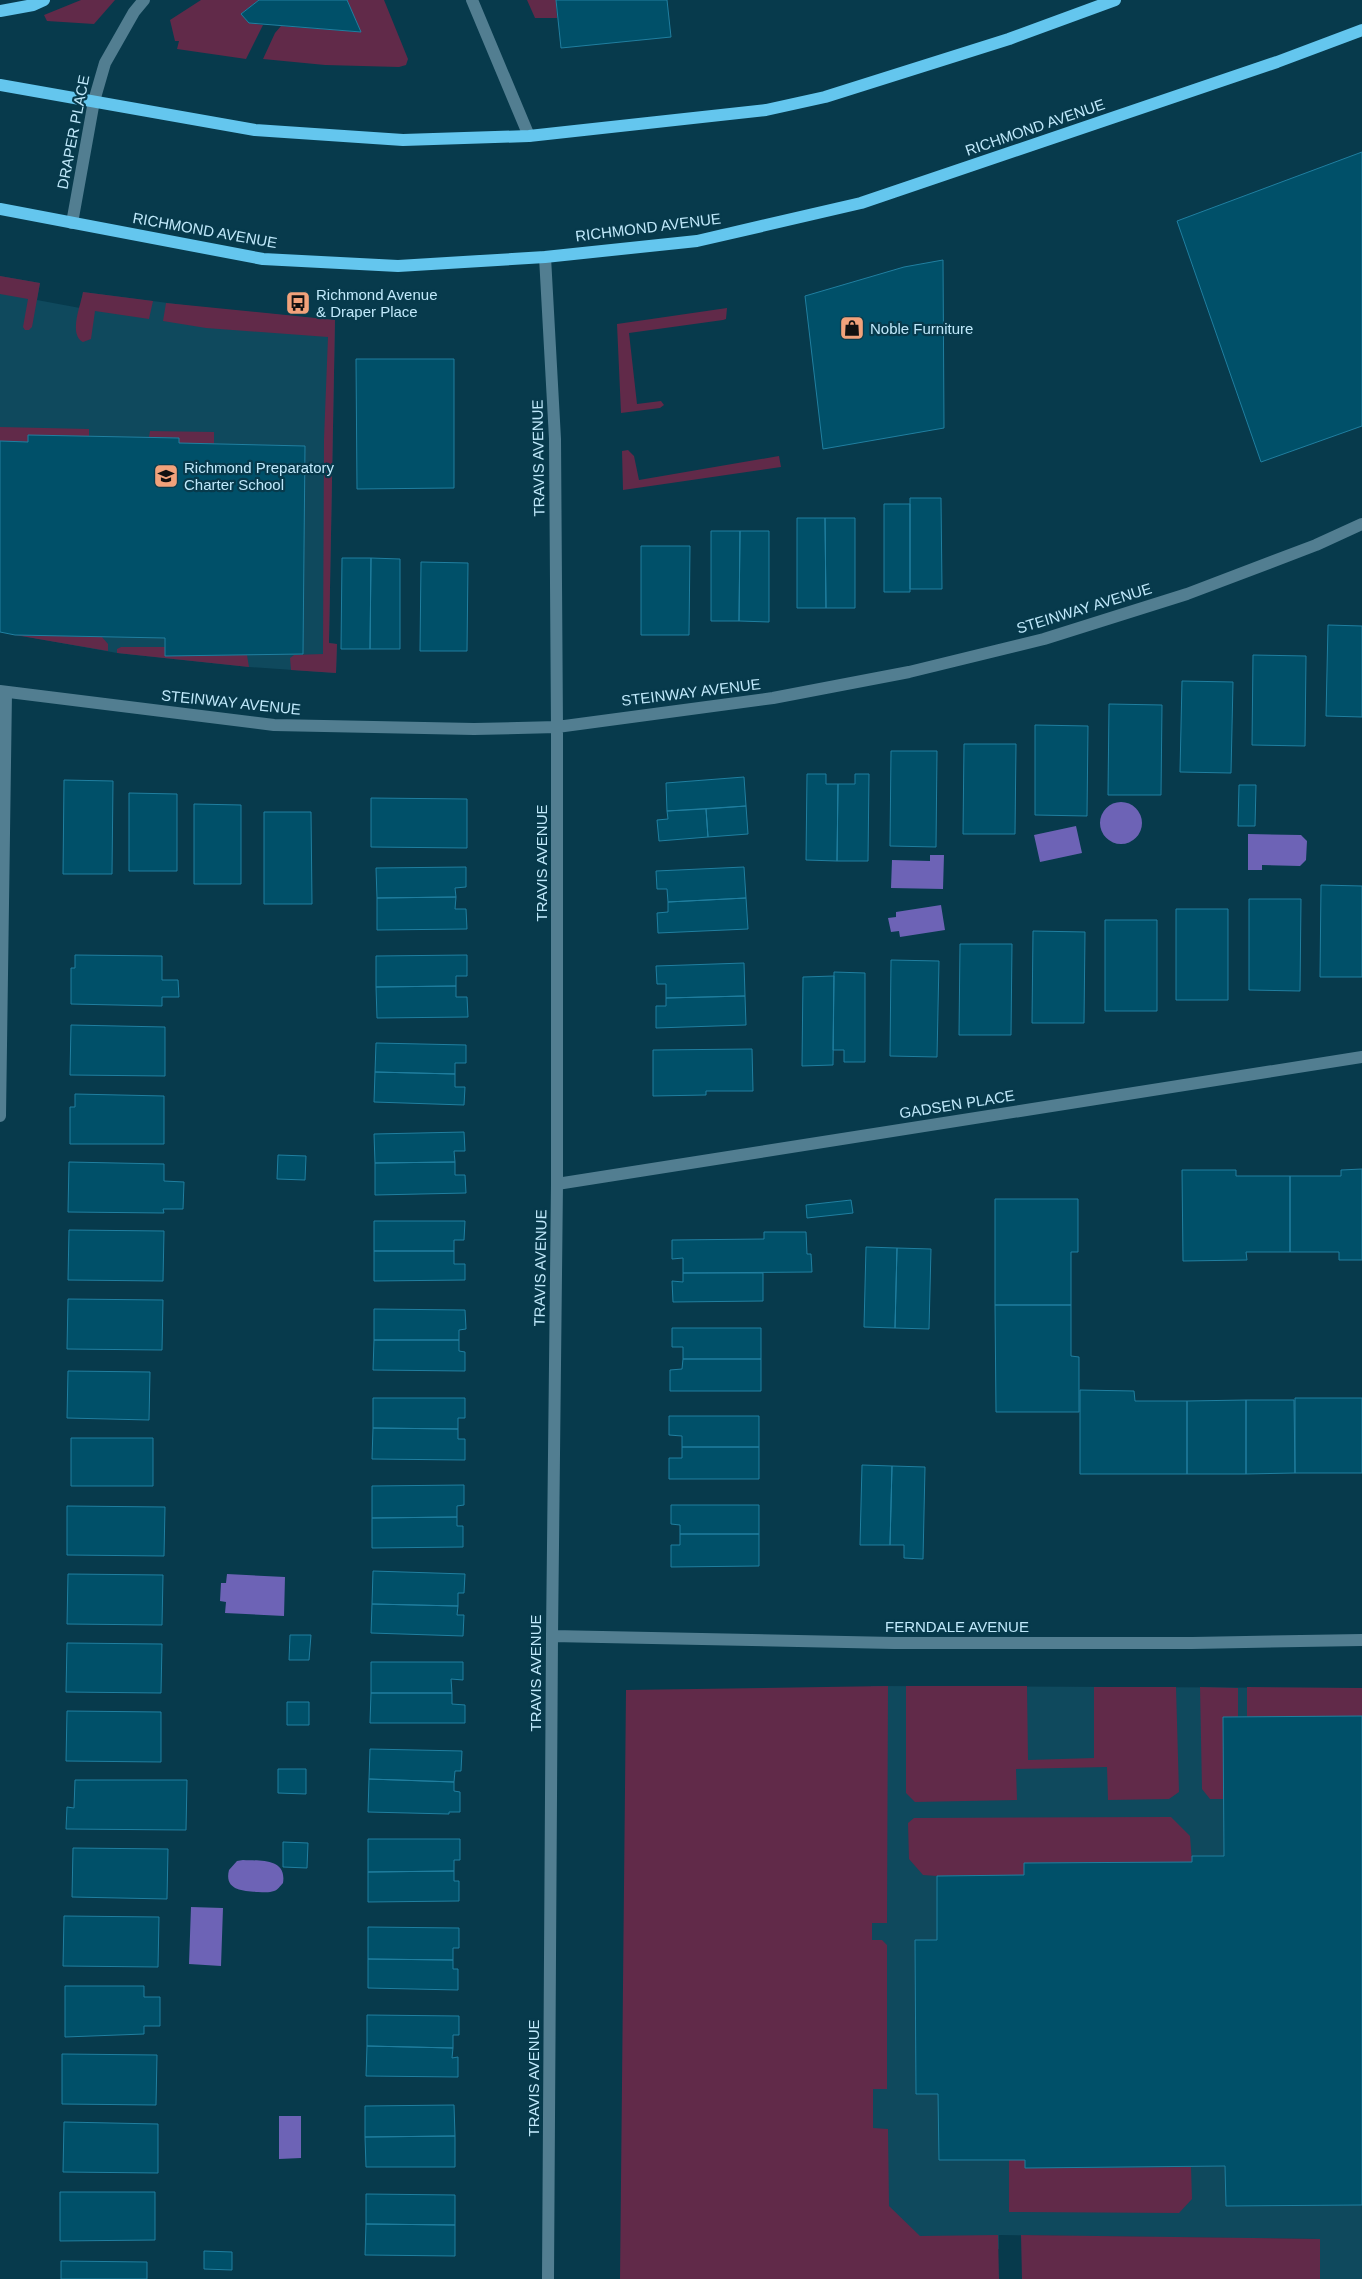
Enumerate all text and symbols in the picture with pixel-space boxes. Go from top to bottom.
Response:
street label: DRAPER PLACE [54,74,92,190]
street label: RICHMOND AVENUE [963,95,1107,159]
street label: RICHMOND AVENUE [131,209,279,251]
street label: RICHMOND AVENUE [574,210,722,244]
place label: Richmond Avenue & Draper Place [316,286,437,320]
bus stop icon: Richmond Avenue & Draper Place [285,290,311,316]
shop icon: Noble Furniture [839,315,865,341]
place label: Noble Furniture [870,320,973,337]
street label: TRAVIS AVENUE [528,399,548,517]
place label: Richmond Preparatory Charter School [184,459,335,493]
school or university icon: Richmond Preparatory Charter School [153,463,179,489]
street label: STEINWAY AVENUE [1014,579,1154,637]
street label: STEINWAY AVENUE [620,675,762,709]
street label: STEINWAY AVENUE [160,686,302,718]
street label: TRAVIS AVENUE [533,805,550,921]
street label: GADSEN PLACE [898,1086,1016,1122]
street label: TRAVIS AVENUE [530,1209,550,1327]
street label: TRAVIS AVENUE [527,1615,544,1731]
street label: FERNDALE AVENUE [885,1618,1029,1635]
street label: TRAVIS AVENUE [525,2020,542,2136]

